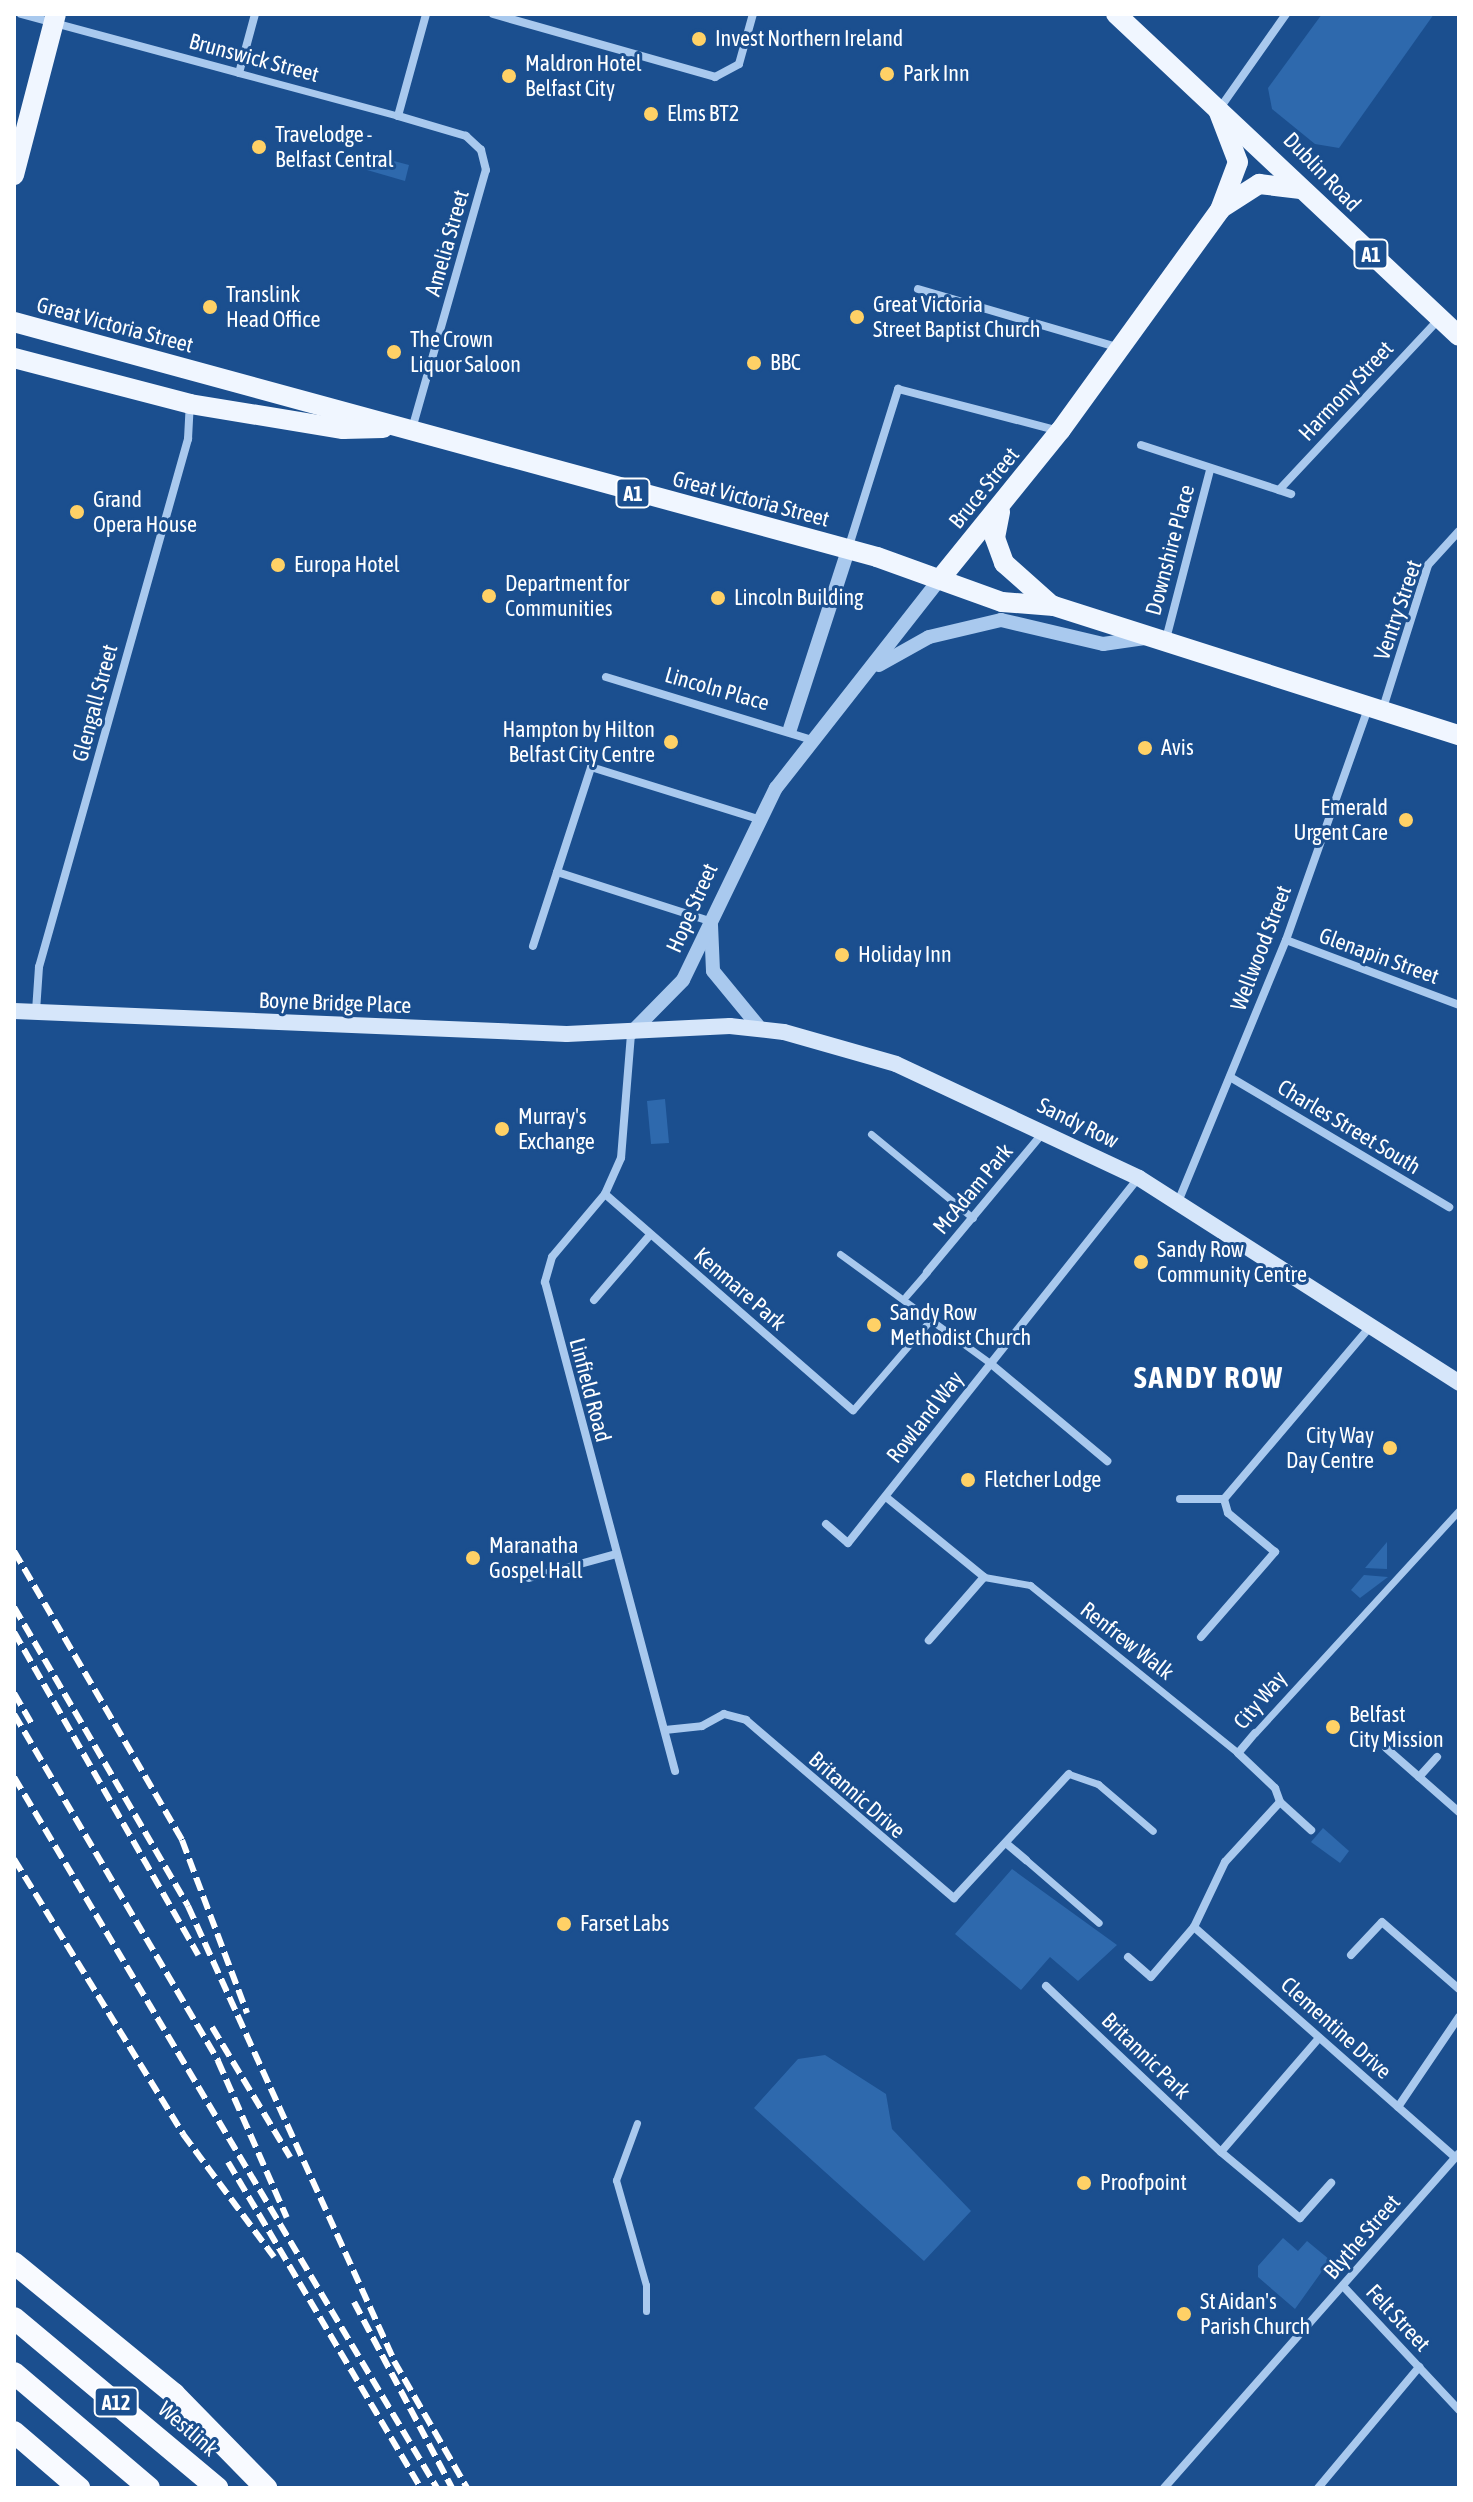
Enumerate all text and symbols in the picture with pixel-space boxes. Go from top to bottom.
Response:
place label: Invest Northern Ireland [715,26,903,52]
street label: Brunswick Street [186,28,322,88]
marker: Invest Northern Ireland [690,30,708,48]
place label: Maldron Hotel Belfast City [525,50,642,102]
place label: Park Inn [903,61,970,87]
marker: Park Inn [878,65,896,83]
marker: Maldron Hotel Belfast City [500,67,518,85]
place label: Elms BT2 [667,101,739,127]
marker: Elms BT2 [642,105,660,123]
place label: Travelodge - Belfast Central [275,121,394,172]
street label: Dublin Road [1278,127,1366,217]
marker: Travelodge - Belfast Central [250,138,268,156]
street label: Amelia Street [419,187,475,299]
road number: A1 [1353,238,1389,270]
place label: Translink Head Office [226,281,320,332]
street label: Great Victoria Street [34,291,196,359]
place label: Great Victoria Street Baptist Church [873,291,1040,342]
marker: Translink Head Office [201,298,219,316]
marker: Great Victoria Street Baptist Church [848,308,866,326]
place label: The Crown Liquor Saloon [410,326,521,378]
street label: Harmony Street [1293,336,1399,446]
marker: The Crown Liquor Saloon [385,343,403,361]
place label: BBC [770,350,801,376]
marker: BBC [745,354,763,372]
street label: Bruce Street [943,442,1025,534]
street label: Great Victoria Street [670,465,832,533]
road number: A1 [615,477,651,509]
street label: Downshire Place [1140,482,1200,618]
place label: Grand Opera House [93,486,197,538]
marker: Grand Opera House [68,503,86,521]
place label: Europa Hotel [294,552,400,578]
marker: Europa Hotel [269,556,287,574]
street label: Ventry Street [1369,557,1427,663]
place label: Department for Communities [505,570,629,622]
place label: Lincoln Building [734,585,864,611]
marker: Department for Communities [480,587,498,605]
marker: Lincoln Building [709,589,727,607]
street label: Glengall Street [67,642,123,764]
street label: Lincoln Place [662,662,772,716]
place label: Hampton by Hilton Belfast City Centre [502,716,655,768]
marker: Hampton by Hilton Belfast City Centre [662,733,680,751]
place label: Avis [1161,735,1194,761]
marker: Avis [1136,739,1154,757]
place label: Emerald Urgent Care [1294,794,1388,846]
marker: Emerald Urgent Care [1395,809,1417,831]
street label: Hope Street [661,859,723,957]
street label: Wellwood Street [1225,882,1297,1014]
street label: Glenapin Street [1315,922,1443,990]
place label: Holiday Inn [858,942,952,968]
marker: Holiday Inn [833,946,851,964]
street label: Boyne Bridge Place [258,987,412,1019]
street label: Charles Street South [1273,1074,1425,1180]
street label: Sandy Row [1033,1092,1123,1154]
place label: Murray's Exchange [518,1103,595,1154]
marker: Murray's Exchange [493,1120,511,1138]
street label: McAdam Park [928,1138,1018,1240]
place label: Sandy Row Community Centre [1157,1236,1307,1288]
street label: Kenmare Park [689,1242,791,1336]
marker: Sandy Row Community Centre [1132,1253,1150,1271]
place label: Sandy Row Methodist Church [890,1299,1031,1350]
marker: Sandy Row Methodist Church [865,1316,883,1334]
street label: Linfield Road [563,1335,617,1445]
district label: SANDY ROW [1134,1359,1284,1395]
street label: Rowland Way [881,1366,969,1468]
place label: City Way Day Centre [1286,1422,1374,1474]
marker: City Way Day Centre [1381,1439,1399,1457]
place label: Fletcher Lodge [984,1467,1101,1493]
marker: Fletcher Lodge [959,1471,977,1489]
place label: Maranatha Gospel Hall [489,1532,583,1584]
marker: Maranatha Gospel Hall [464,1549,482,1567]
street label: Renfrew Walk [1075,1596,1179,1686]
street label: City Way [1228,1665,1292,1735]
place label: Belfast City Mission [1349,1701,1444,1752]
marker: Belfast City Mission [1324,1718,1342,1736]
street label: Britannic Drive [804,1746,910,1844]
place label: Farset Labs [580,1911,669,1937]
marker: Farset Labs [555,1915,573,1933]
street label: Clementine Drive [1275,1971,1397,2085]
street label: Britannic Park [1096,2007,1196,2105]
place label: Proofpoint [1100,2170,1187,2196]
marker: Proofpoint [1075,2174,1093,2192]
street label: Blythe Street [1318,2189,1406,2285]
street label: Felt Street [1360,2279,1436,2357]
place label: St Aidan's Parish Church [1200,2288,1310,2340]
marker: St Aidan's Parish Church [1175,2305,1193,2323]
road number: A12 [92,2386,140,2418]
street label: Westlink [153,2396,223,2462]

